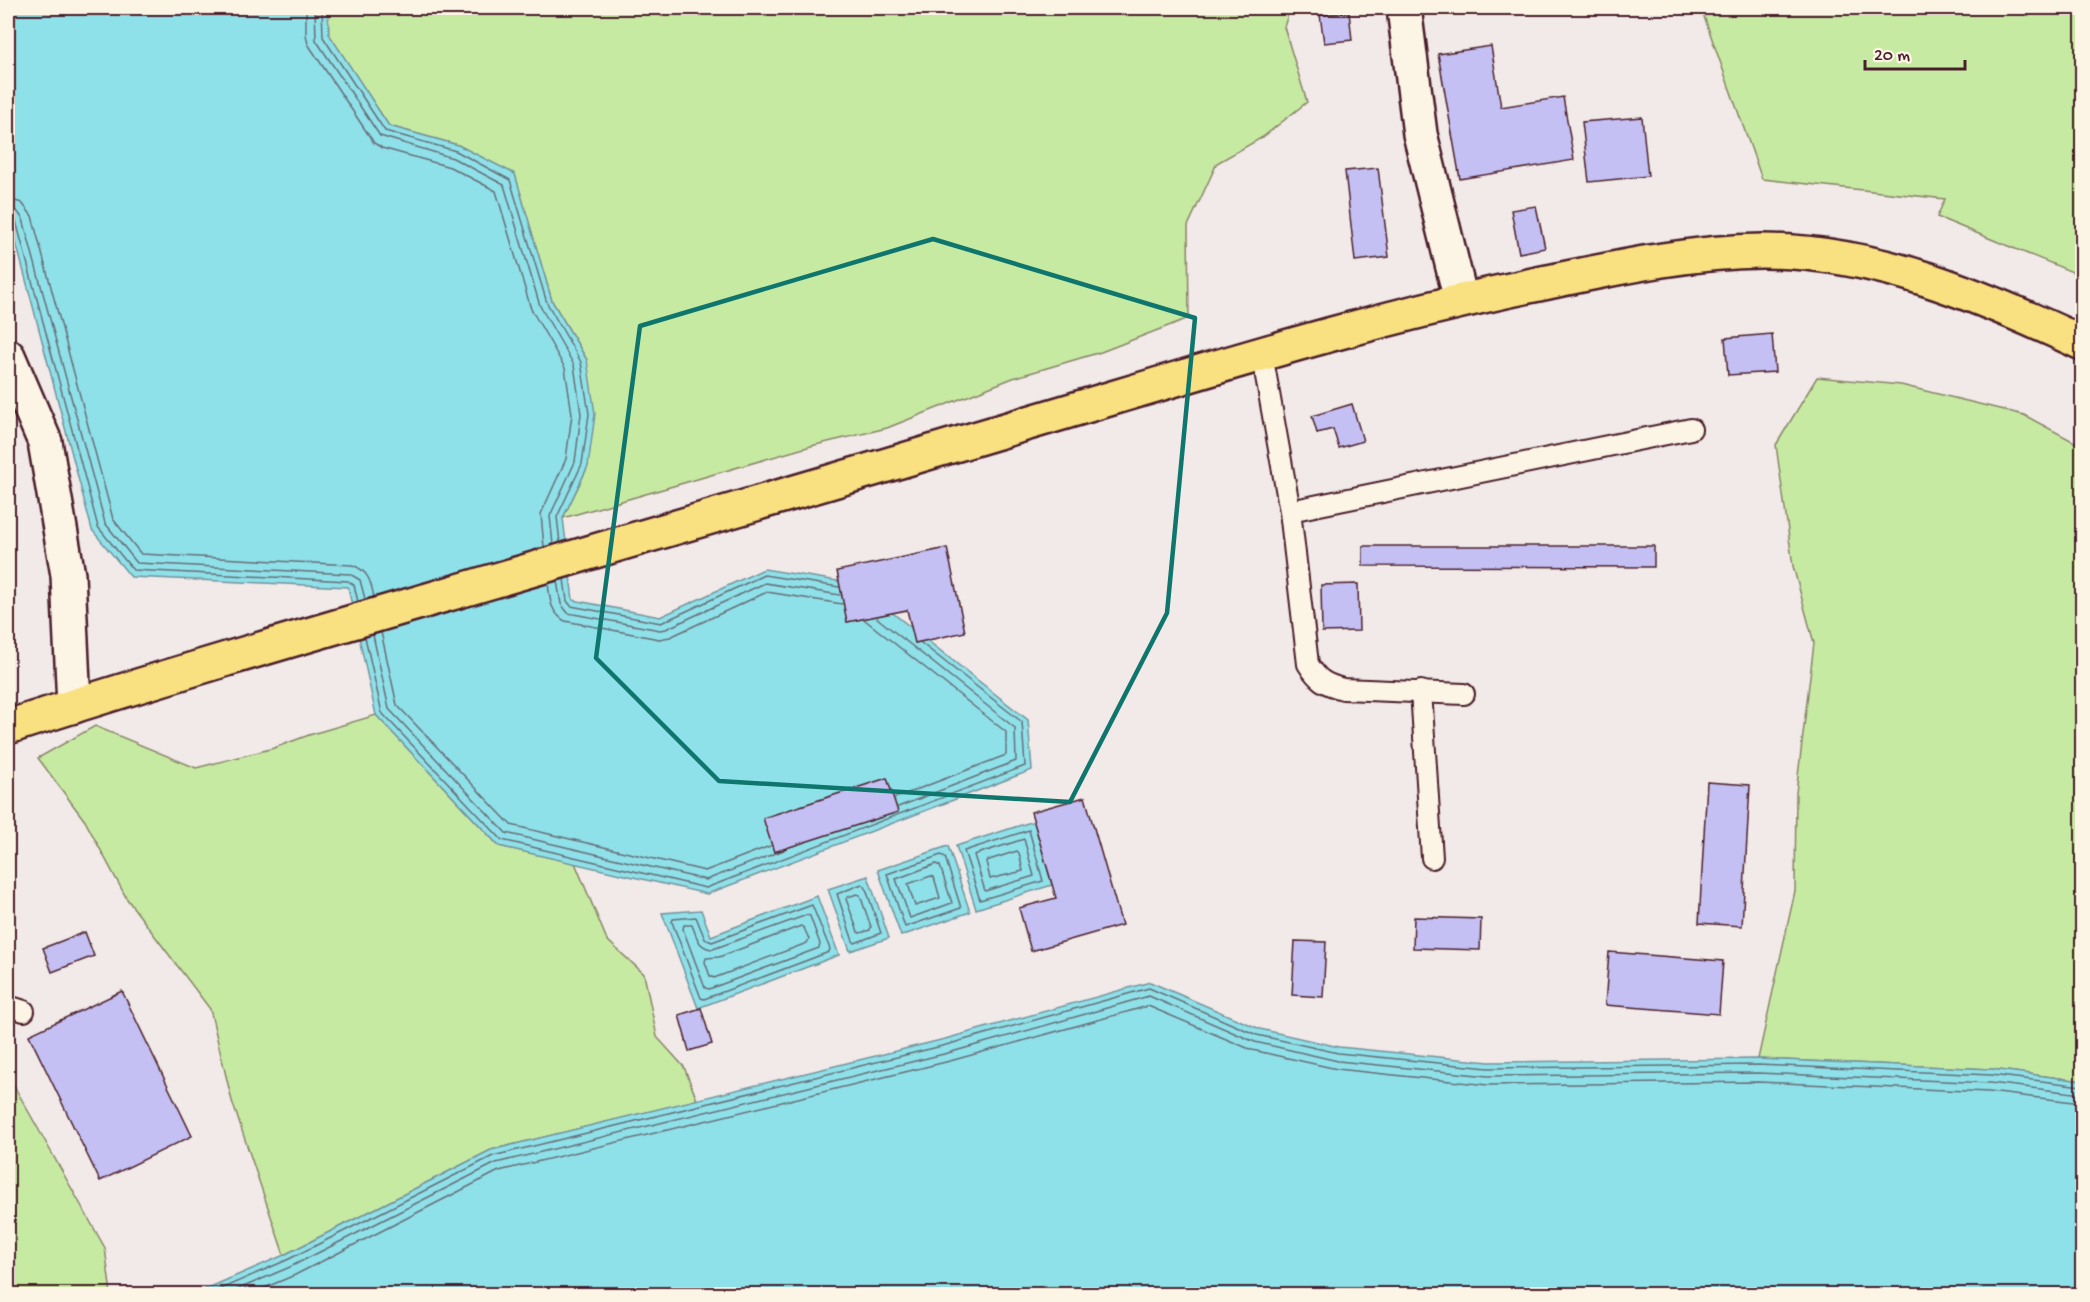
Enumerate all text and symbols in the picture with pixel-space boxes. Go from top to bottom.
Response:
scale bar [1865,33,1966,71]
text: 20 m [1874,46,1910,67]

